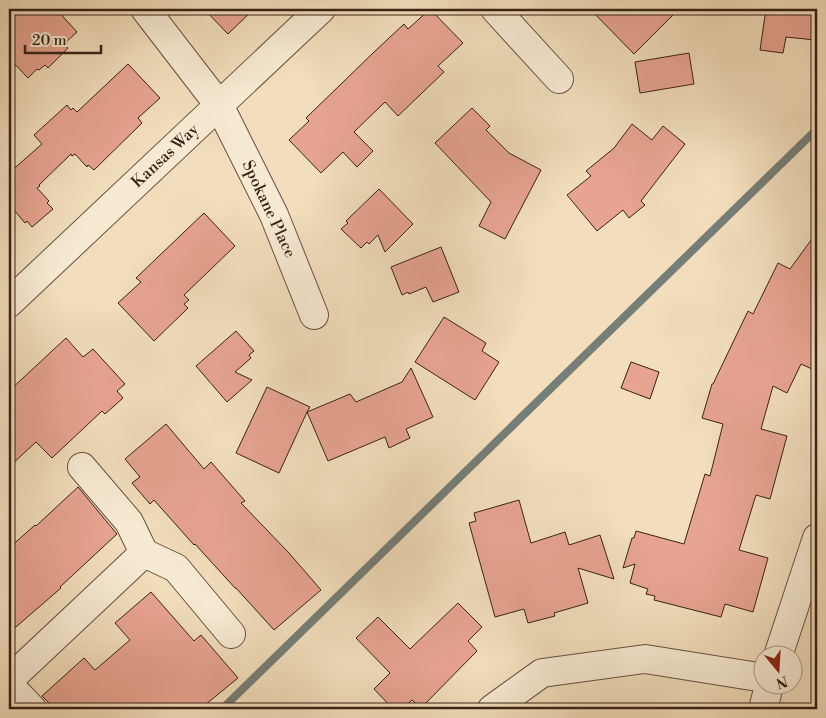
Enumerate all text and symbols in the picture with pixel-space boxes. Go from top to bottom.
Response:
scale bar [25,22,101,54]
text: 20 m [32,31,67,50]
street label: Kansas Way [127,120,203,192]
street label: Spokane Place [238,157,300,261]
north arrow [754,646,804,696]
text: N [774,671,790,692]

